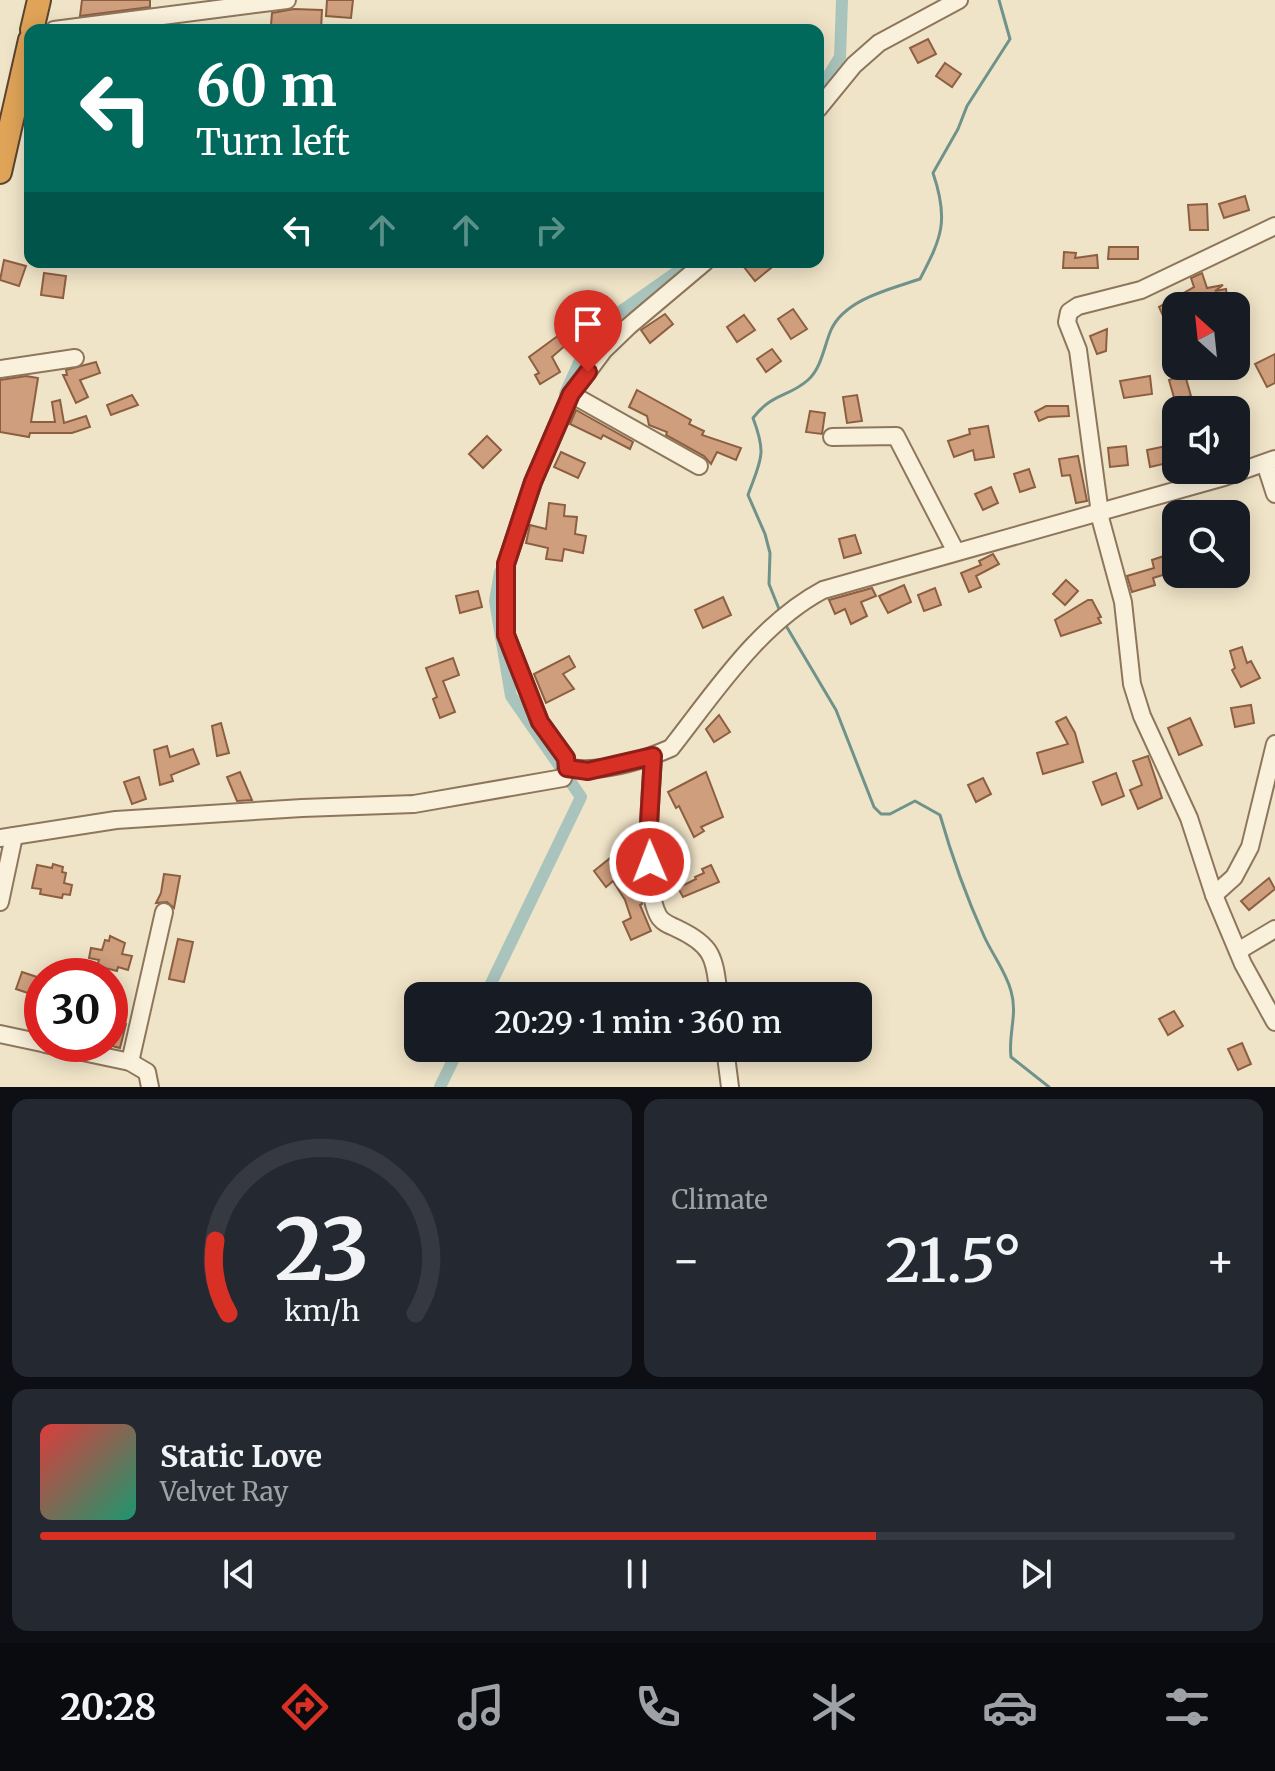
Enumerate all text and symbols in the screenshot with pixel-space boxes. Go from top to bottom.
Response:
text: 60 m [196,51,337,121]
icon: left [64,56,168,160]
text: Turn left [196,120,350,165]
icon: left [276,208,320,252]
icon: ahead [360,208,404,252]
icon: ahead [444,208,488,252]
icon: right [528,208,572,252]
pin [554,290,622,372]
north arrow [1162,292,1250,380]
map controls [1162,292,1250,588]
icon: arrive [566,302,610,346]
button: sound [1162,396,1250,484]
button: search [1162,500,1250,588]
position arrow [608,820,692,904]
speed limit sign: 30 [24,958,128,1062]
text: 20:29 · 1 min · 360 m [494,1003,782,1041]
text: Climate [672,1183,768,1216]
text: 23 [275,1198,369,1303]
text: 21.5° [885,1223,1021,1298]
text: − [672,1233,701,1288]
text: + [1206,1233,1235,1288]
text: km/h [284,1293,360,1329]
text: Static Love [160,1437,322,1475]
text: Velvet Ray [160,1475,288,1508]
icon: previous [217,1552,261,1596]
icon: pause [615,1552,659,1596]
icon: next [1014,1552,1058,1596]
icon: directions [277,1679,333,1735]
icon: music [453,1679,509,1735]
icon: phone [630,1679,686,1735]
icon: climate [806,1679,862,1735]
icon: car [982,1679,1038,1735]
icon: filters [1159,1679,1215,1735]
text: 20:28 [60,1685,156,1730]

